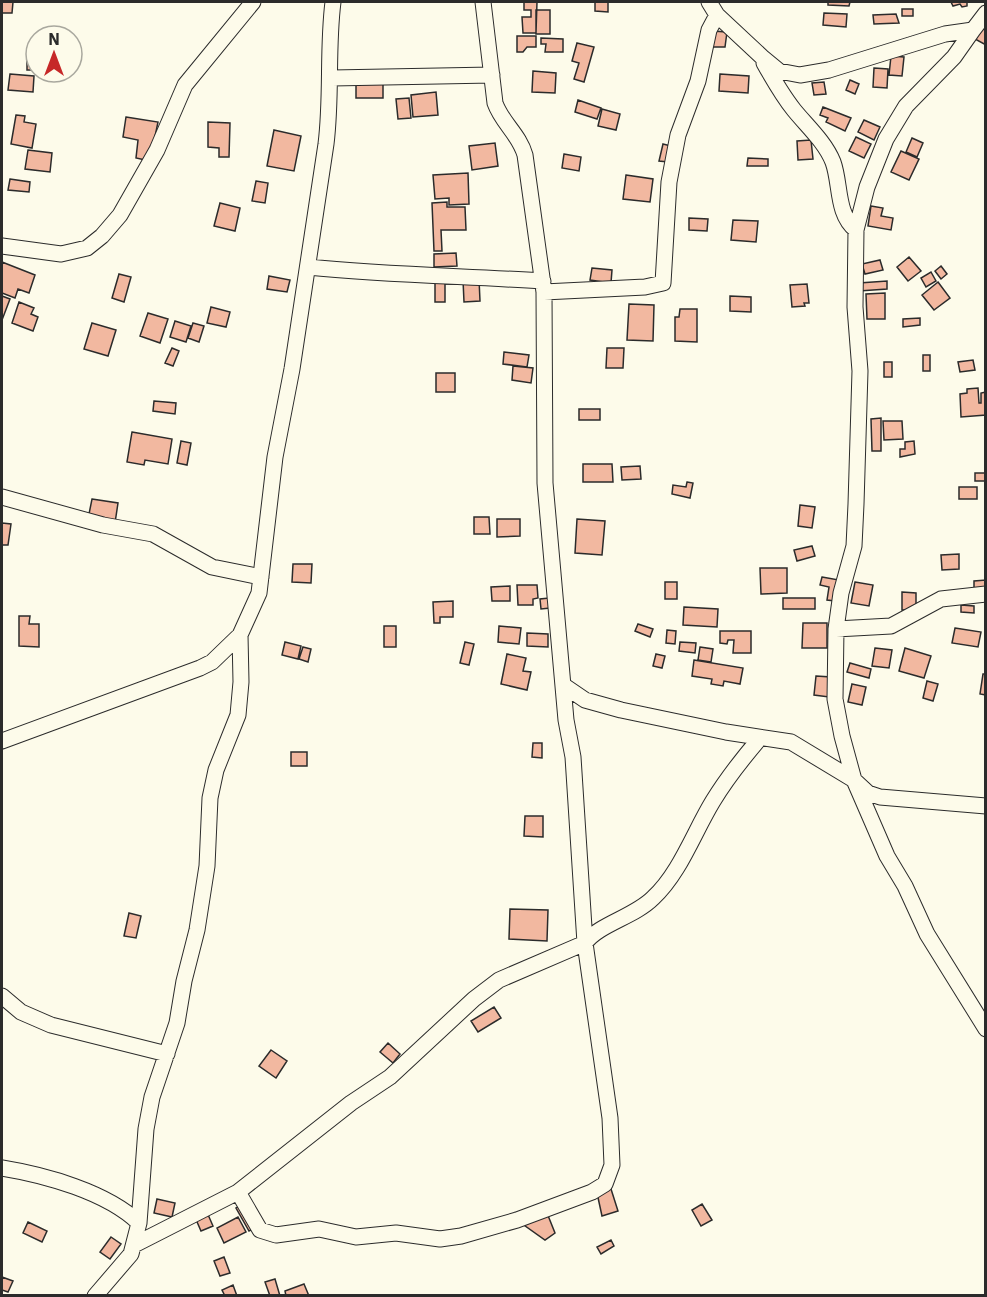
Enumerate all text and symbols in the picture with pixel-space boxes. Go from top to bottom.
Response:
north arrow [24,24,84,84]
text: N [48,29,60,49]

